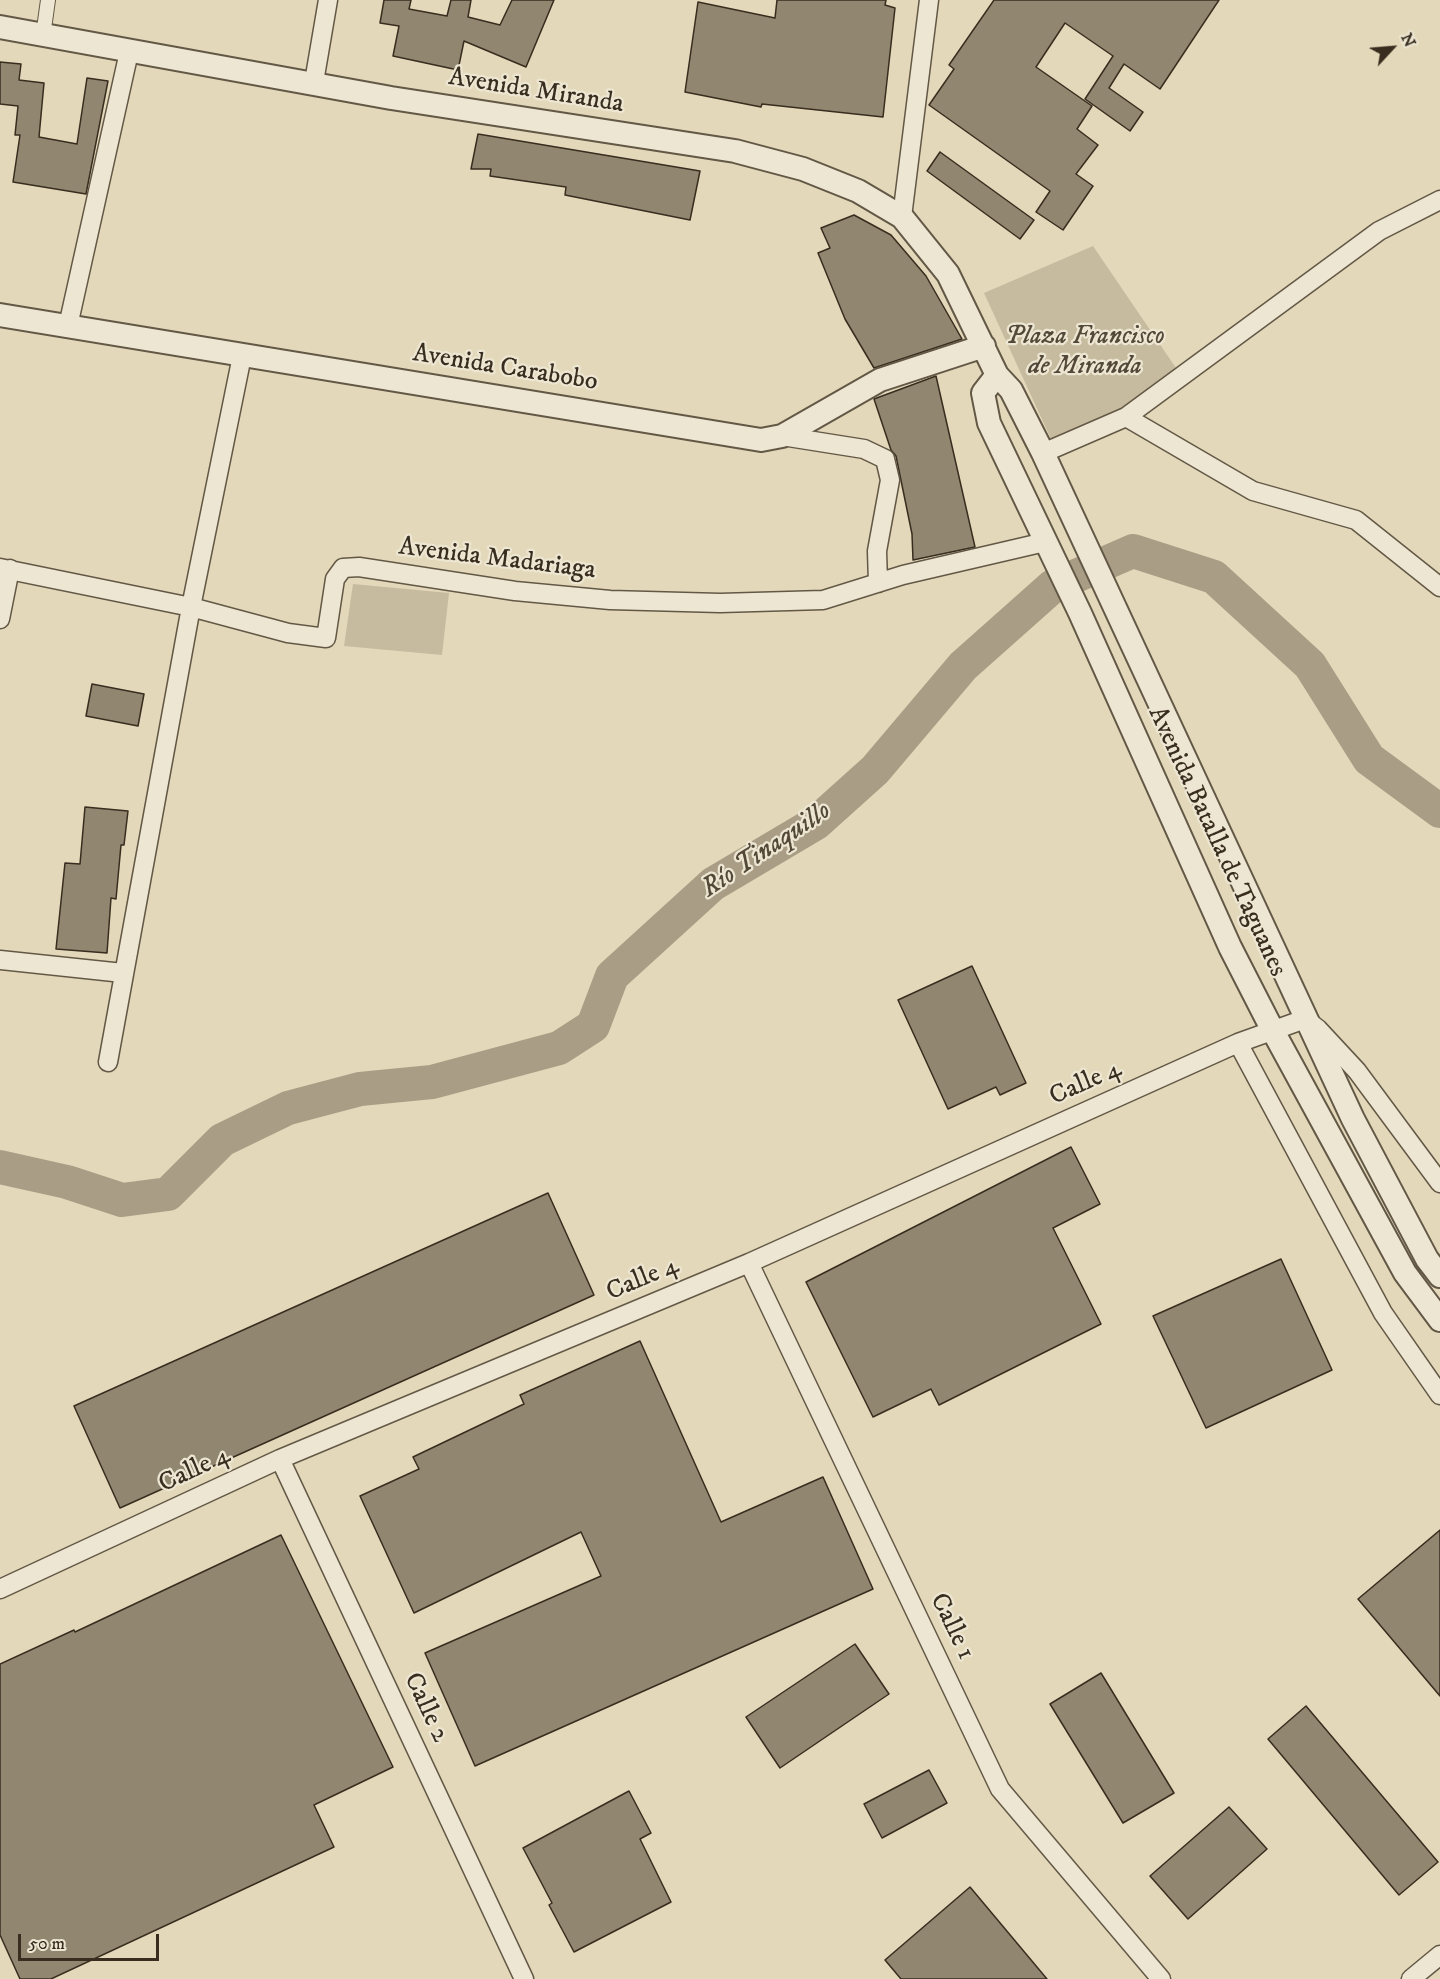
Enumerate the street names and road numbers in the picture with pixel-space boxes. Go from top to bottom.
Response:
street label: Avenida Miranda [446,63,626,121]
street label: Avenida Carabobo [410,339,600,399]
street label: Avenida Madariaga [397,532,597,588]
street label: Avenida Batalla de Taguanes [1140,702,1292,982]
street label: Calle 4 [1045,1054,1127,1114]
street label: Calle 4 [602,1251,684,1309]
street label: Calle 4 [154,1441,236,1501]
street label: Calle 1 [922,1589,980,1665]
street label: Calle 2 [395,1668,455,1748]

